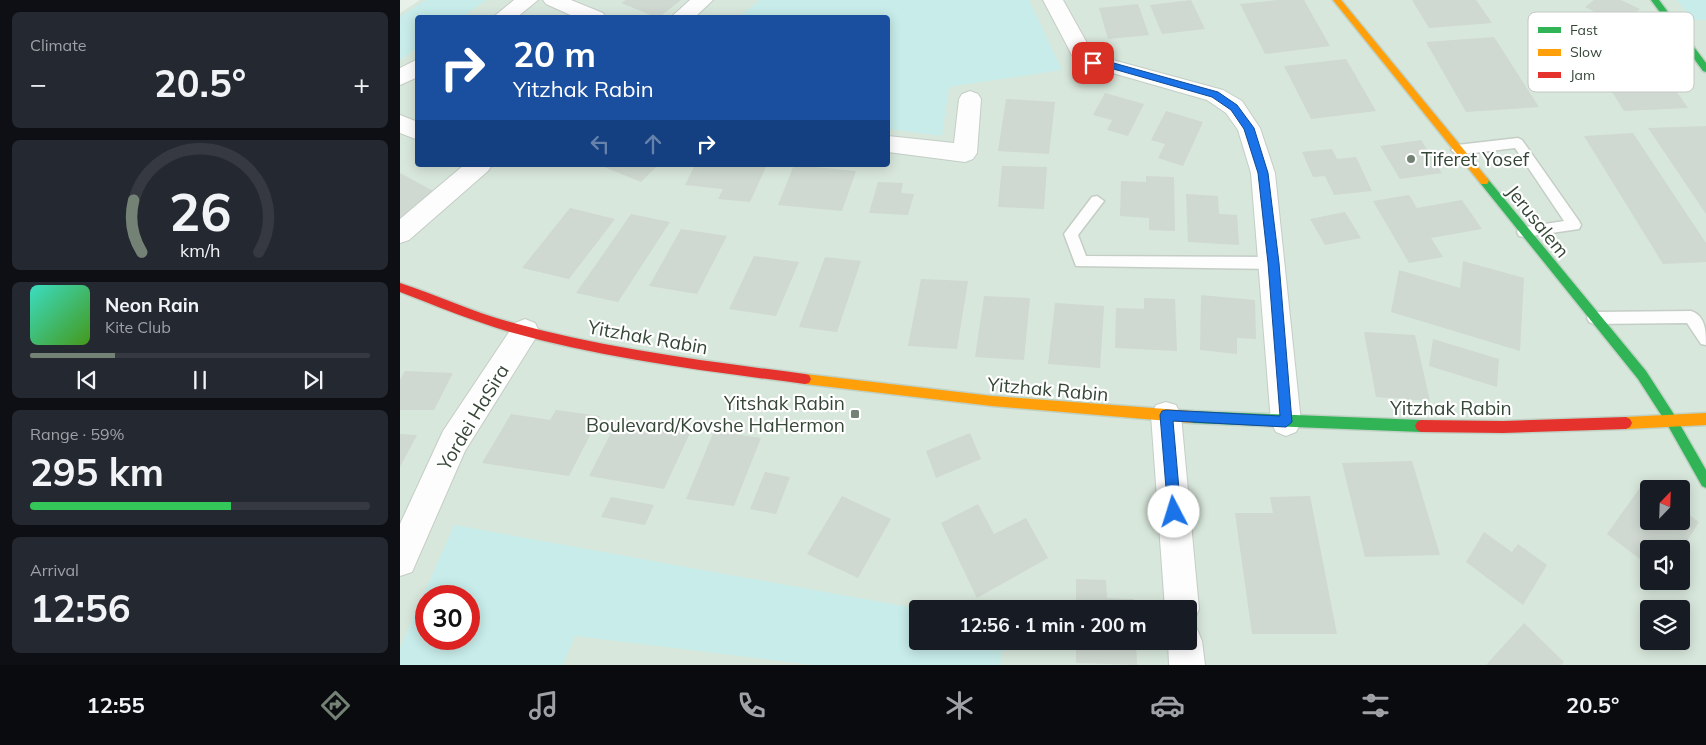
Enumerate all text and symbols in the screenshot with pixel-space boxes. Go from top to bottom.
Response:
legend [1528,12,1694,92]
text: Fast [1570,21,1598,39]
text: 20 m [513,32,596,76]
text: Climate [30,35,86,55]
icon: right [430,35,495,100]
pin [1072,42,1114,84]
text: Slow [1570,43,1602,61]
icon: arrive [1079,49,1107,77]
text: 20.5° [154,59,246,107]
text: − [30,66,47,101]
text: + [353,66,370,101]
text: Jam [1570,66,1595,84]
text: Yitzhak Rabin [513,75,654,103]
icon: left [586,130,614,158]
icon: ahead [639,130,667,158]
icon: right [692,130,720,158]
place label: Tiferet Yosef [1421,147,1530,171]
marker: Tiferet Yosef [1405,153,1417,165]
text: 26 [169,179,231,244]
street label: Jerusalem [1501,180,1575,262]
text: km/h [180,239,220,261]
text: Neon Rain [105,293,199,317]
street label: Yitzhak Rabin [585,314,710,359]
text: Kite Club [105,317,171,337]
street label: Yordei HaSira [431,360,514,475]
icon: previous [73,366,101,394]
icon: pause [186,366,214,394]
icon: next [299,366,327,394]
street label: Yitzhak Rabin [985,372,1110,406]
place label: Yitshak Rabin Boulevard/Kovshe HaHermon [586,391,845,437]
street label: Yitzhak Rabin [1389,396,1512,420]
marker: Yitshak Rabin Boulevard/Kovshe HaHermon [849,408,861,420]
text: Range · 59% [30,424,125,444]
text: 295 km [30,448,164,496]
north arrow [1640,480,1690,530]
map controls [1640,480,1690,650]
position arrow [1147,485,1199,537]
button: sound [1640,540,1690,590]
text: Arrival [30,560,79,580]
text: 12:56 [30,584,131,632]
speed limit sign: 30 [415,585,480,650]
button: layers [1640,600,1690,650]
text: 12:56 · 1 min · 200 m [959,613,1147,637]
icon: directions [318,688,353,723]
icon: music [526,688,561,723]
icon: phone [734,688,769,723]
icon: climate [942,688,977,723]
icon: car [1150,688,1185,723]
icon: filters [1358,688,1393,723]
text: 12:55 [87,691,145,719]
text: 20.5° [1566,691,1619,719]

